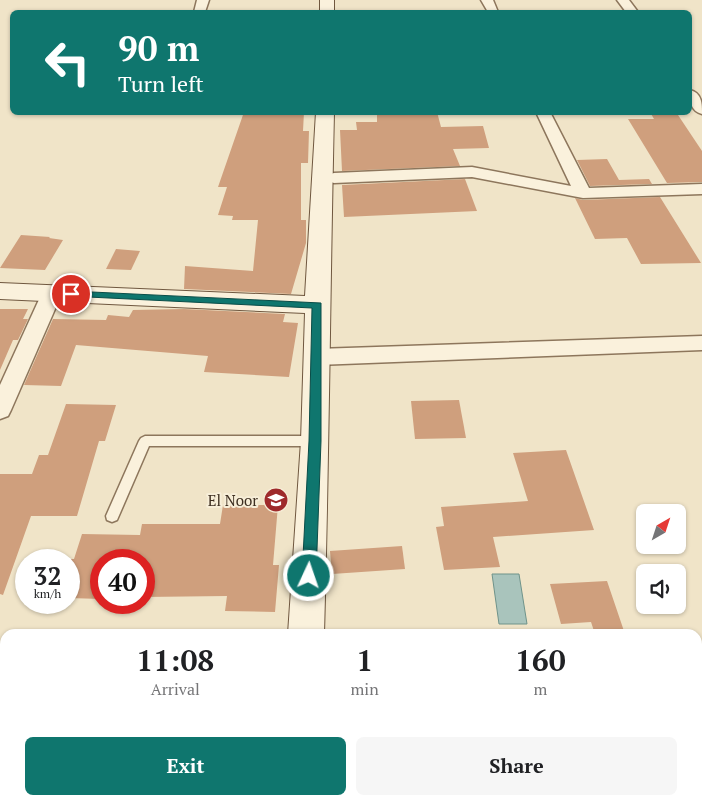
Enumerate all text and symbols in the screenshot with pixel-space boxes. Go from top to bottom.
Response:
text: 90 m [118,25,199,71]
icon: left [35,30,100,95]
text: Turn left [118,69,204,98]
pin [50,273,92,315]
icon: arrive [57,280,85,308]
school or university icon: El Noor [263,487,289,513]
place label: El Noor [208,490,258,510]
north arrow [636,504,686,554]
map controls [636,504,686,614]
speed limit sign: 40 [90,549,155,614]
position arrow [282,549,334,601]
text: 32 [33,559,62,592]
button: sound [636,564,686,614]
text: km/h [34,586,61,601]
text: 11:08 [136,640,214,680]
text: 1 [356,640,373,680]
text: 160 [515,640,566,680]
text: Arrival [151,678,200,700]
text: min [351,678,379,700]
text: m [533,678,547,700]
button: Exit [25,737,346,795]
button: Share [356,737,677,795]

